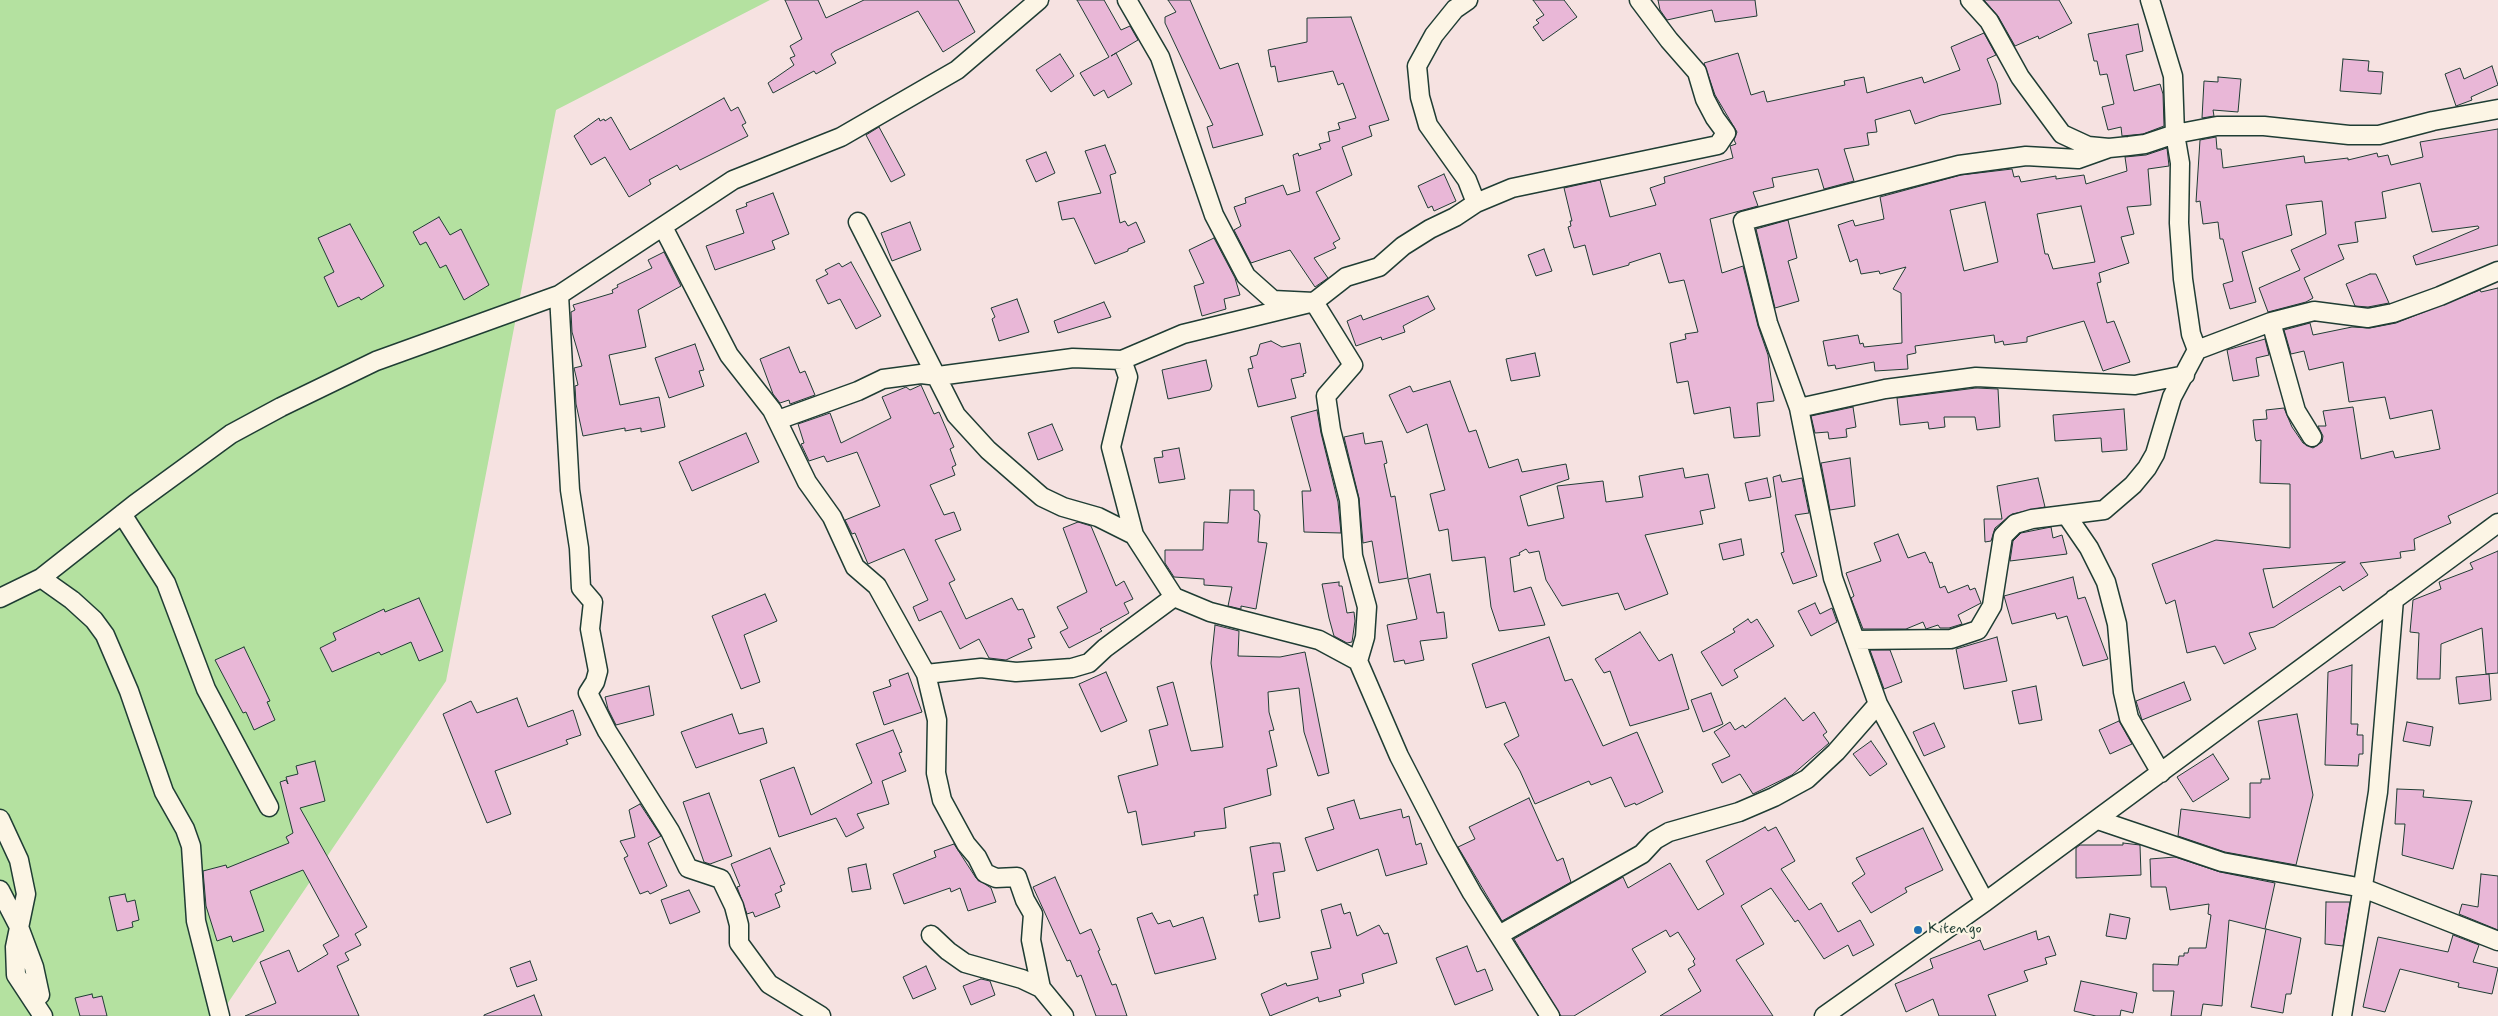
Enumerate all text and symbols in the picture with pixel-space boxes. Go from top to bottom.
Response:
place label: Kitengo [1928,920,1982,940]
marker: Kitengo [1912,924,1924,936]

